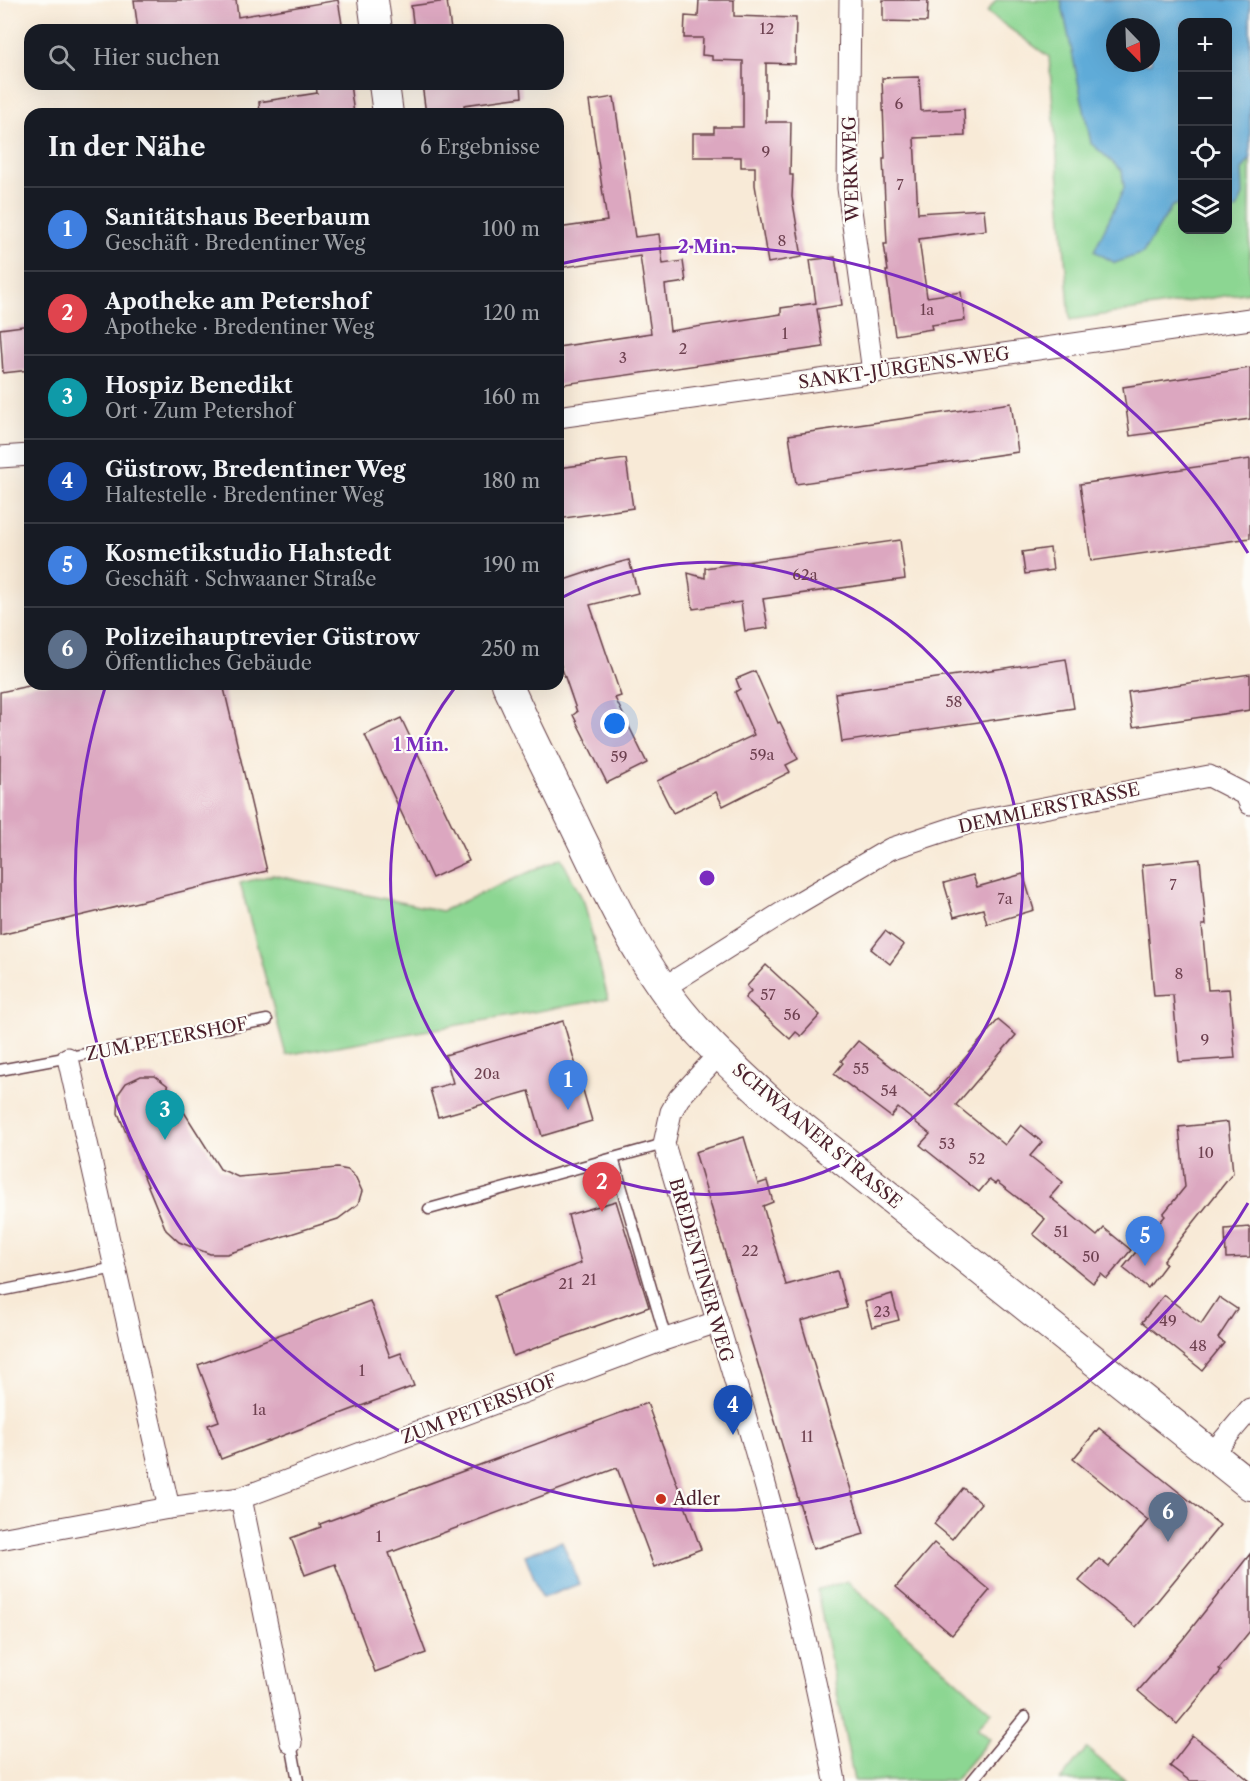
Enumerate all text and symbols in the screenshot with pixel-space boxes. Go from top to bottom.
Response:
north arrow [1106,18,1160,72]
map controls [1178,18,1232,234]
button: + [1178,18,1232,72]
house number: 12 [760,19,774,38]
search box [24,24,564,90]
icon: search [45,41,78,74]
text: Hier suchen [93,44,220,71]
button: − [1178,72,1232,126]
house number: 6 [895,94,904,113]
street label: WERKWEG [838,115,864,223]
button: locate [1178,126,1232,180]
text: In der Nähe [48,131,205,163]
text: 6 Ergebnisse [420,135,540,159]
house number: 9 [762,142,770,161]
house number: 7 [896,175,904,194]
button: layers [1178,180,1232,234]
text: Sanitätshaus Beerbaum [105,204,370,231]
text: 1 [63,217,72,241]
text: 100 m [482,217,540,241]
text: Geschäft · Bredentiner Weg [105,231,365,255]
house number: 8 [778,231,787,250]
text: 2 Min. [678,236,736,258]
text: Apotheke am Petershof [105,288,369,315]
house number: 1a [920,300,934,319]
text: 2 [62,301,73,325]
text: 120 m [483,301,540,325]
text: Apotheke · Bredentiner Weg [105,315,374,339]
house number: 1 [782,324,789,343]
house number: 2 [679,339,687,358]
street label: SANKT-JÜRGENS-WEG [797,341,1011,394]
house number: 3 [619,348,627,367]
text: Hospiz Benedikt [105,372,293,399]
text: 3 [62,385,73,409]
text: 160 m [483,385,540,409]
text: Ort · Zum Petershof [105,399,294,423]
text: Güstrow, Bredentiner Weg [105,456,406,483]
text: 4 [62,469,73,493]
text: 180 m [483,469,540,493]
text: Haltestelle · Bredentiner Weg [105,483,384,507]
text: Kosmetikstudio Hahstedt [105,540,391,567]
text: 5 [62,553,73,577]
text: 190 m [483,553,540,577]
house number: 62a [792,565,818,584]
text: Geschäft · Schwaaner Straße [105,567,376,591]
text: Polizeihauptrevier Güstrow [105,624,419,651]
text: 6 [62,637,73,661]
text: 250 m [481,637,540,661]
text: Öffentliches Gebäude [105,651,312,675]
house number: 58 [945,692,963,711]
your location [600,709,629,738]
text: 1 Min. [393,734,449,756]
house number: 59a [750,745,775,764]
house number: 59 [611,747,627,766]
street label: DEMMLERSTRASSE [956,778,1142,838]
centre of rings [697,868,717,888]
house number: 7 [1169,875,1177,894]
house number: 7a [997,889,1013,908]
house number: 8 [1175,964,1184,983]
house number: 57 [760,985,776,1004]
house number: 56 [784,1005,801,1024]
street label: ZUM PETERSHOF [84,1012,250,1066]
house number: 9 [1201,1030,1209,1049]
street label: SCHWAANER STRASSE [728,1059,906,1213]
house number: 55 [853,1059,869,1078]
pin: 1 [548,1060,588,1110]
house number: 20a [474,1064,500,1083]
house number: 54 [881,1081,897,1100]
pin: 3 [146,1090,184,1140]
house number: 53 [939,1134,955,1153]
house number: 10 [1198,1143,1214,1162]
house number: 52 [969,1149,985,1168]
pin: 2 [582,1162,622,1212]
street label: BREDENTINER WEG [664,1175,738,1365]
pin: 5 [1126,1216,1164,1266]
house number: 51 [1054,1222,1069,1241]
house number: 22 [741,1241,759,1260]
house number: 50 [1082,1247,1100,1266]
house number: 21 [582,1270,597,1289]
house number: 21 [559,1274,574,1293]
house number: 23 [874,1302,890,1321]
house number: 49 [1159,1311,1177,1330]
house number: 48 [1189,1336,1207,1355]
house number: 1 [359,1361,366,1380]
street label: ZUM PETERSHOF [398,1369,560,1449]
pin: 4 [714,1386,752,1435]
house number: 1a [252,1400,266,1419]
house number: 11 [801,1427,814,1446]
place label: Adler [672,1488,720,1510]
marker: Adler [654,1492,668,1506]
pin: 6 [1148,1492,1188,1542]
house number: 1 [376,1527,383,1546]

